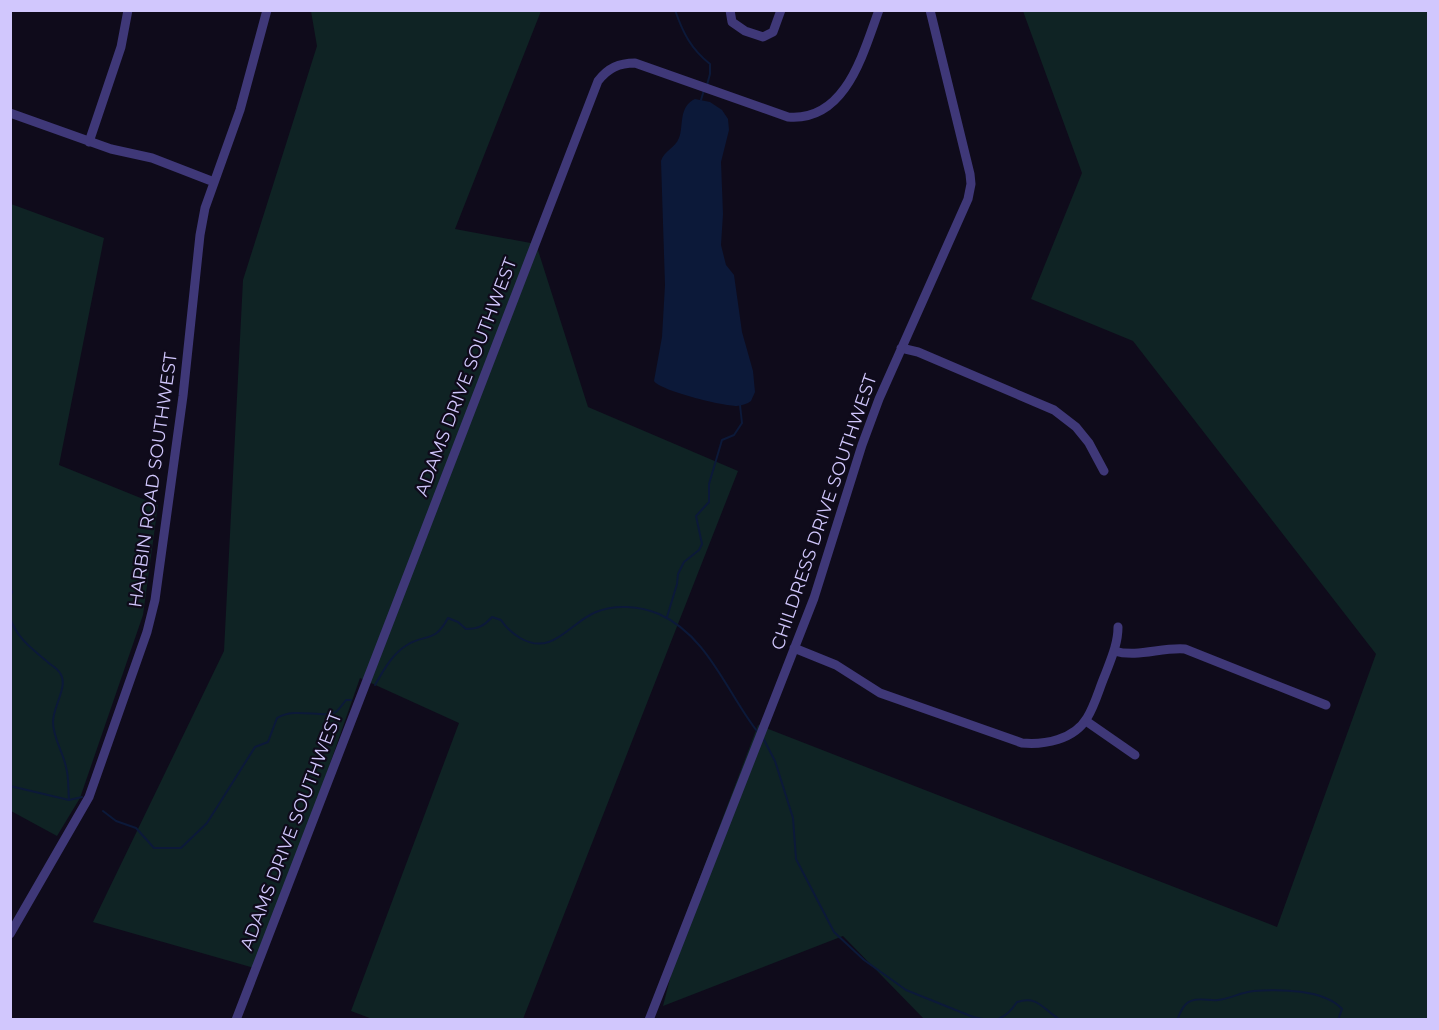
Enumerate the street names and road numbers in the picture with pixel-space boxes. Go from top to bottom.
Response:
street label: ADAMS DRIVE SOUTHWEST [410,254,522,499]
street label: HARBIN ROAD SOUTHWEST [124,350,182,609]
street label: CHILDRESS DRIVE SOUTHWEST [766,371,882,653]
street label: ADAMS DRIVE SOUTHWEST [235,708,347,953]

